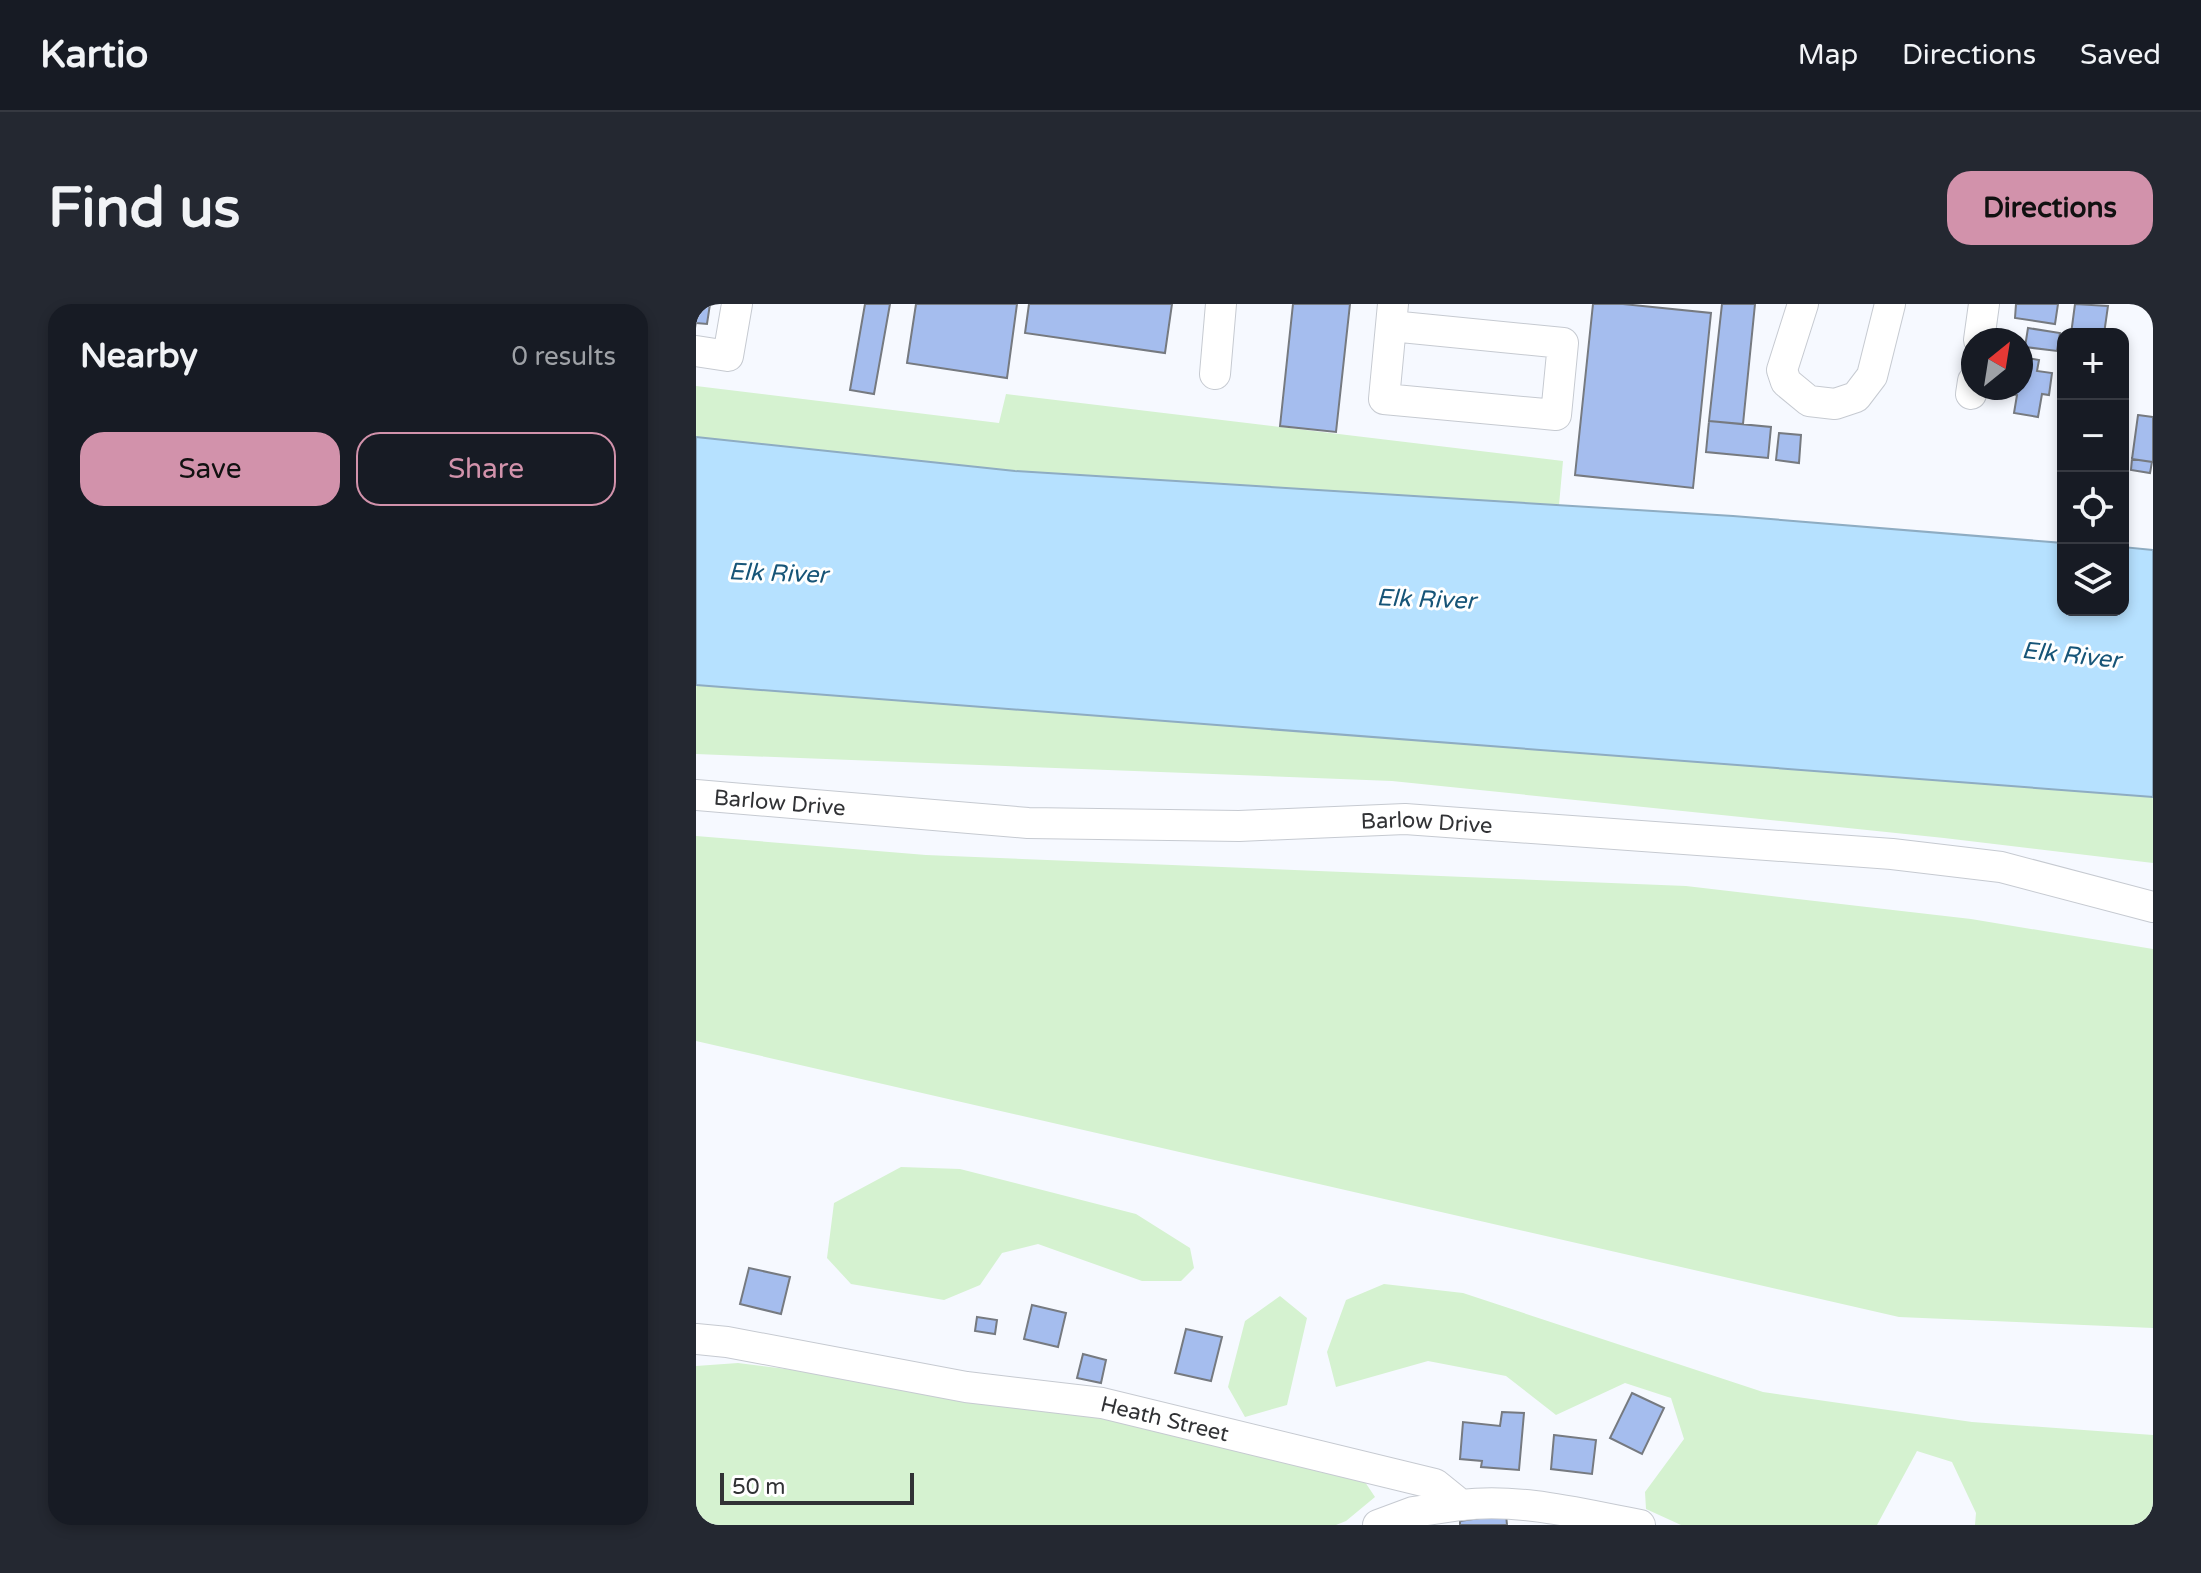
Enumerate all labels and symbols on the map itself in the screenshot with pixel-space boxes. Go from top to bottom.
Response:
north arrow [1961,328,2033,400]
water label: Elk River [728,557,831,590]
water label: Elk River [1376,583,1479,616]
water label: Elk River [2020,636,2124,675]
street label: Barlow Drive [713,785,847,822]
street label: Barlow Drive [1360,807,1493,839]
street label: Heath Street [1098,1391,1232,1447]
scale bar [720,1469,914,1505]

